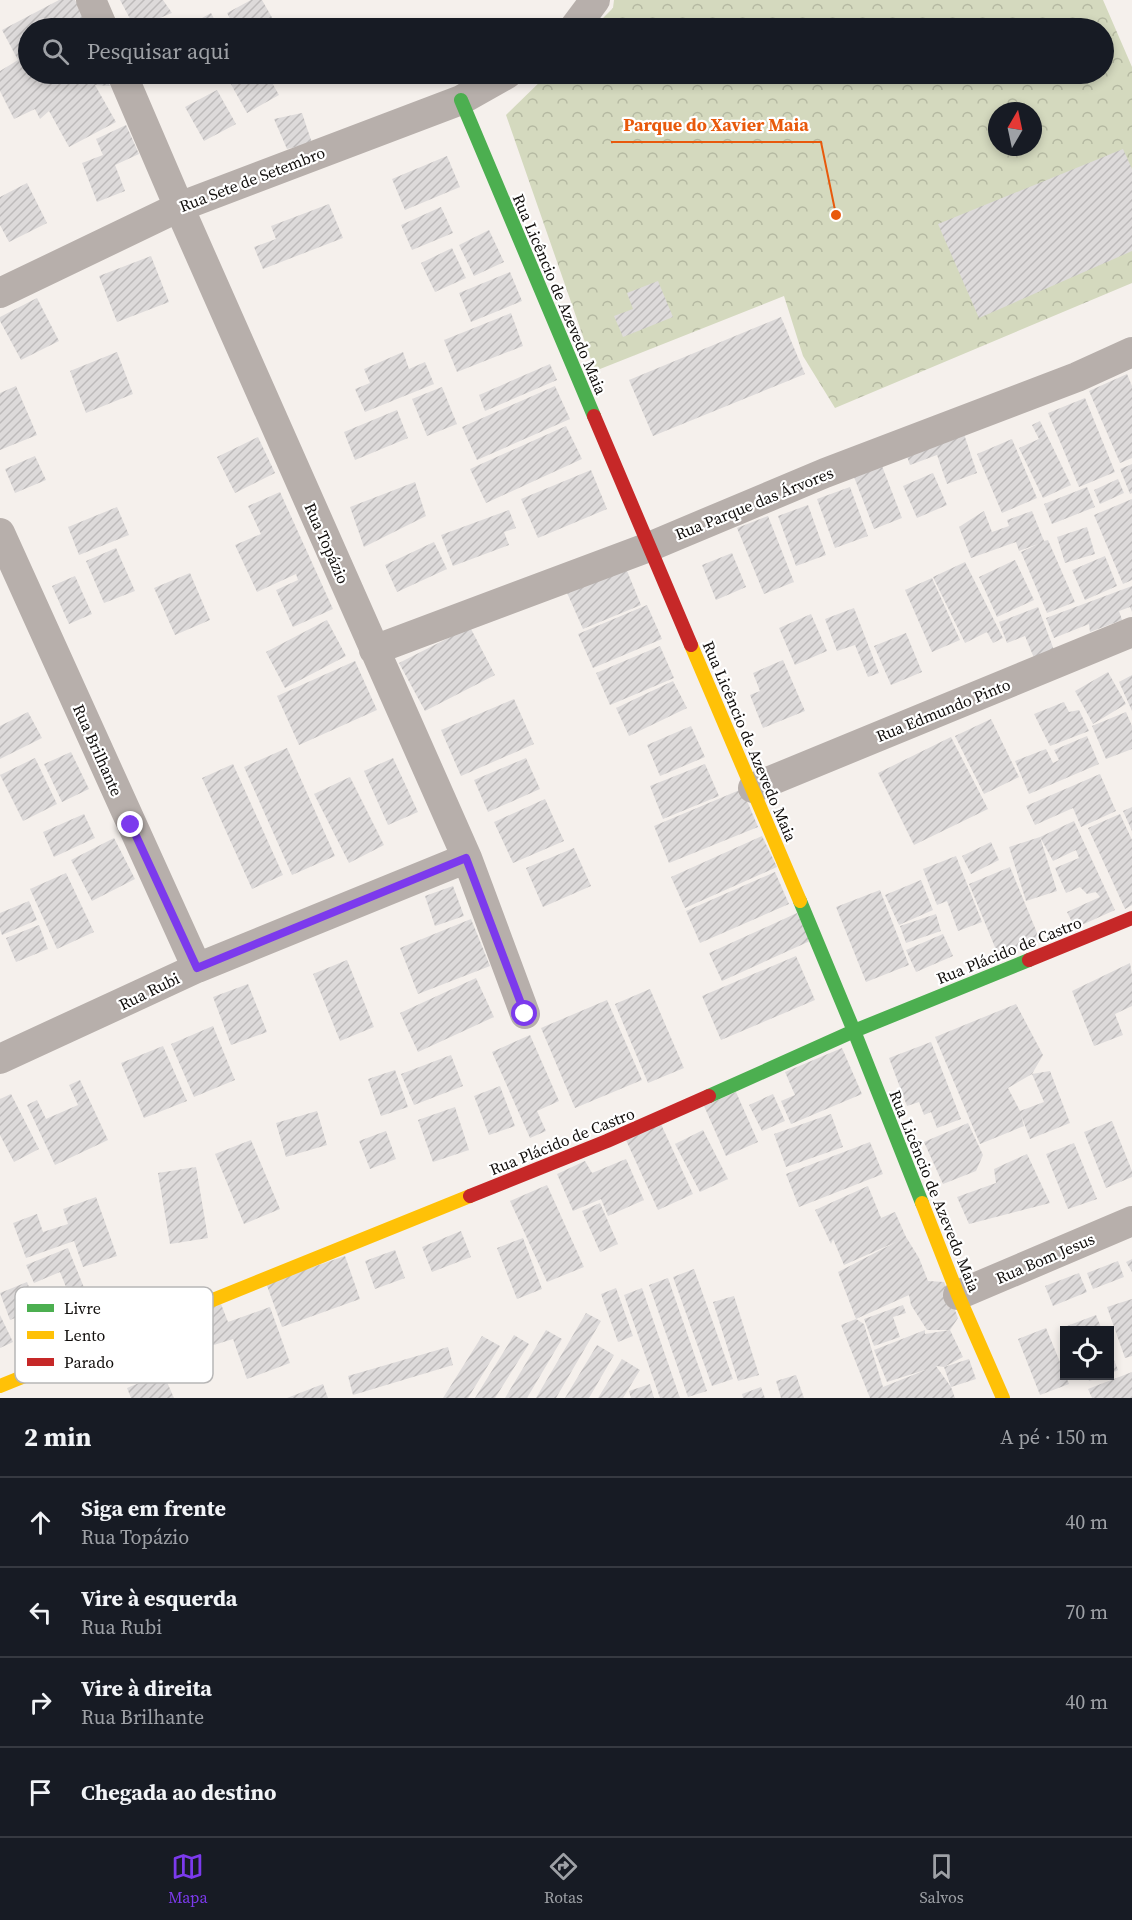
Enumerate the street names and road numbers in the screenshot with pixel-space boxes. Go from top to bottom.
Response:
street label: Rua Sete de Setembro [176,141,328,217]
street label: Rua Licêncio de Azevedo Maia [508,190,613,399]
street label: Rua Parque das Árvores [672,461,837,545]
street label: Rua Topázio [299,499,355,587]
street label: Rua Licêncio de Azevedo Maia [698,637,803,846]
street label: Rua Edmundo Pinto [873,673,1014,747]
street label: Rua Brilhante [68,701,128,799]
street label: Rua Plácido de Castro [933,911,1085,989]
street label: Rua Rubi [115,967,183,1015]
street label: Rua Licêncio de Azevedo Maia [884,1087,986,1296]
street label: Rua Plácido de Castro [486,1102,638,1180]
street label: Rua Bom Jesus [992,1227,1098,1289]

